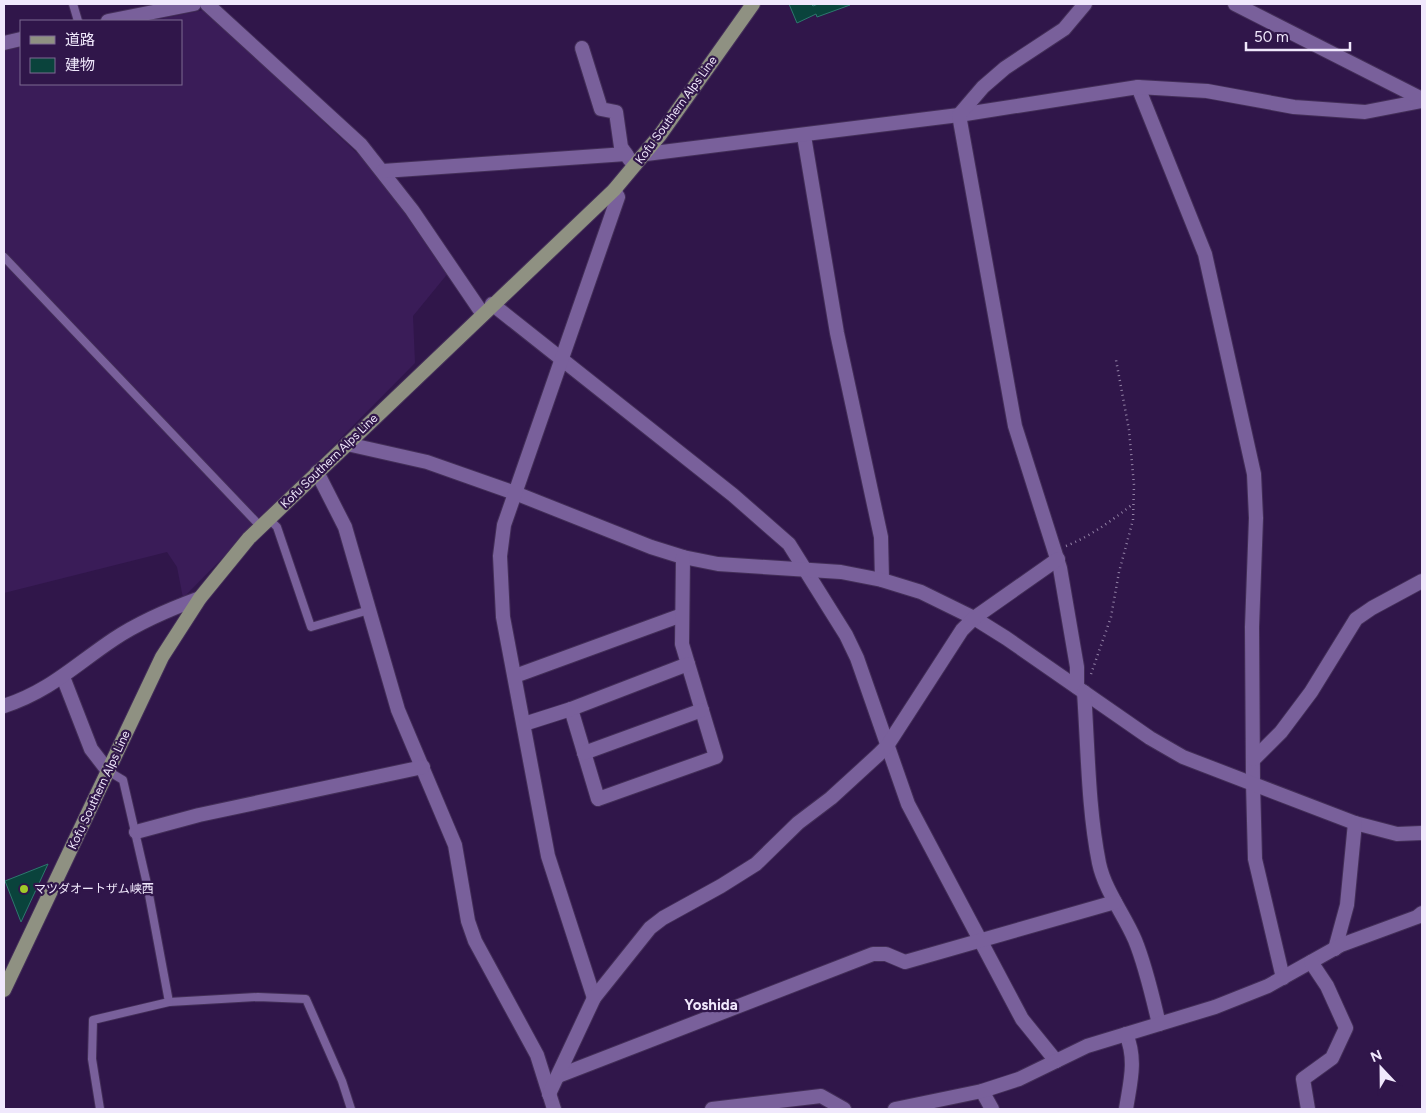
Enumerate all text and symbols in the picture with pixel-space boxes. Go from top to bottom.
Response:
legend [20,20,182,85]
scale bar [1246,20,1350,52]
text: 50 m [1254,28,1289,46]
text: 道路 [65,31,95,49]
street label: Kofu Southern Alps Line [632,53,720,166]
text: 建物 [65,56,95,74]
street label: Kofu Southern Alps Line [278,411,381,511]
street label: Kofu Southern Alps Line [65,728,133,852]
place label: マツダオートザム峡西 [34,882,154,896]
marker: マツダオートザム峡西 [18,883,30,895]
district label: Yoshida [684,996,738,1014]
north arrow [1356,1043,1406,1093]
text: N [1368,1047,1385,1066]

